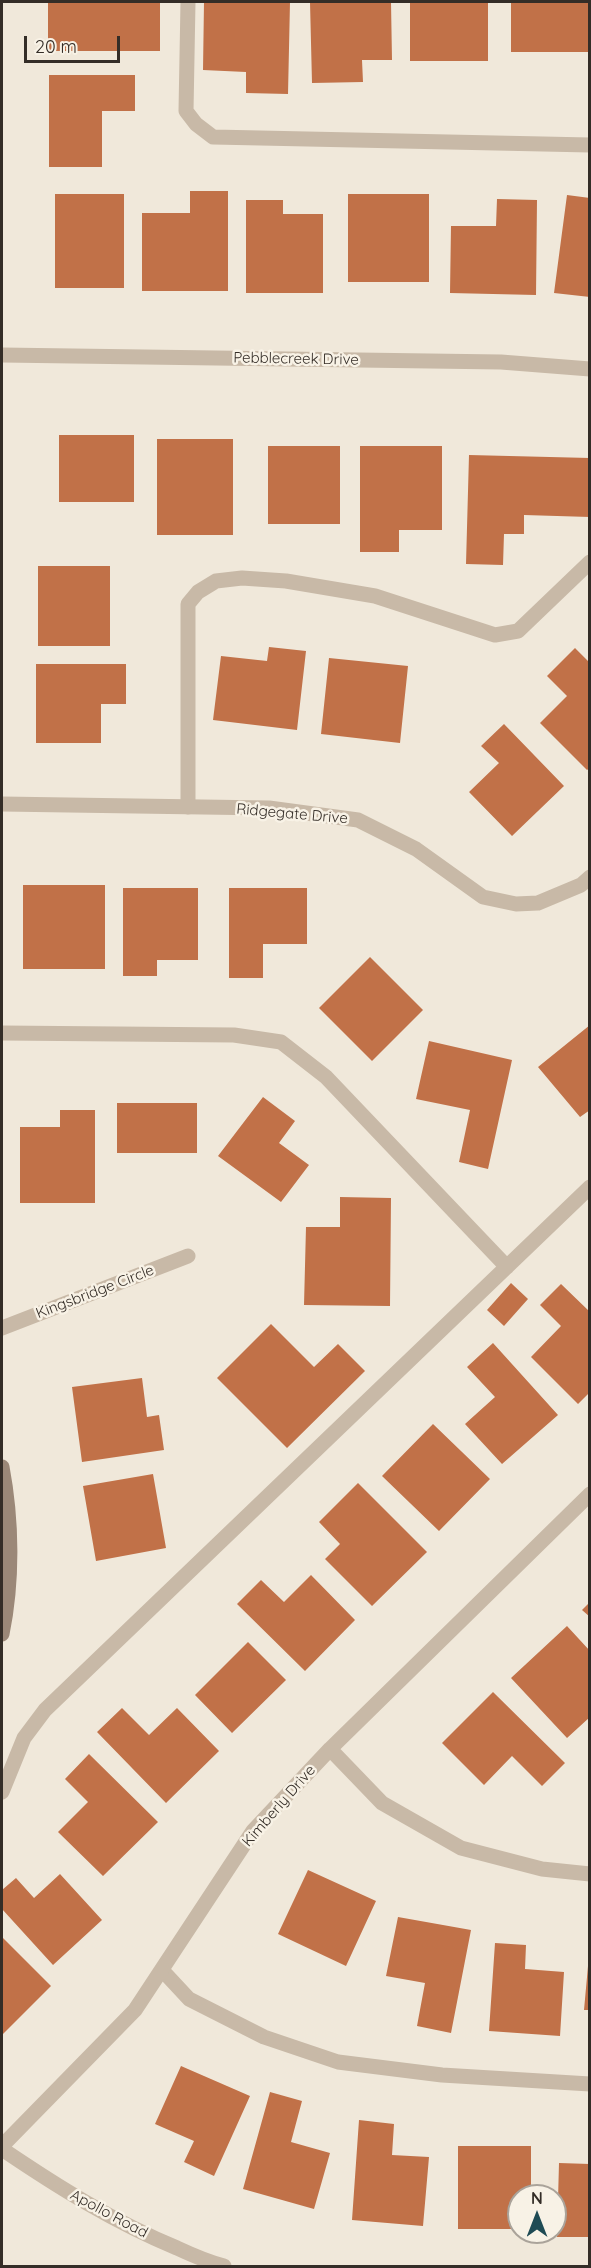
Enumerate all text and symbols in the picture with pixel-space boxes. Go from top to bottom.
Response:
scale bar [27,24,123,62]
text: 20 m [35,35,77,58]
street label: Pebblecreek Drive [233,349,359,369]
street label: Ridgegate Drive [235,800,349,828]
street label: Kingsbridge Circle [33,1261,157,1323]
street label: Kimberly Drive [239,1761,319,1851]
north arrow [507,2184,567,2244]
street label: Apollo Road [67,2186,151,2242]
text: N [531,2188,543,2208]

